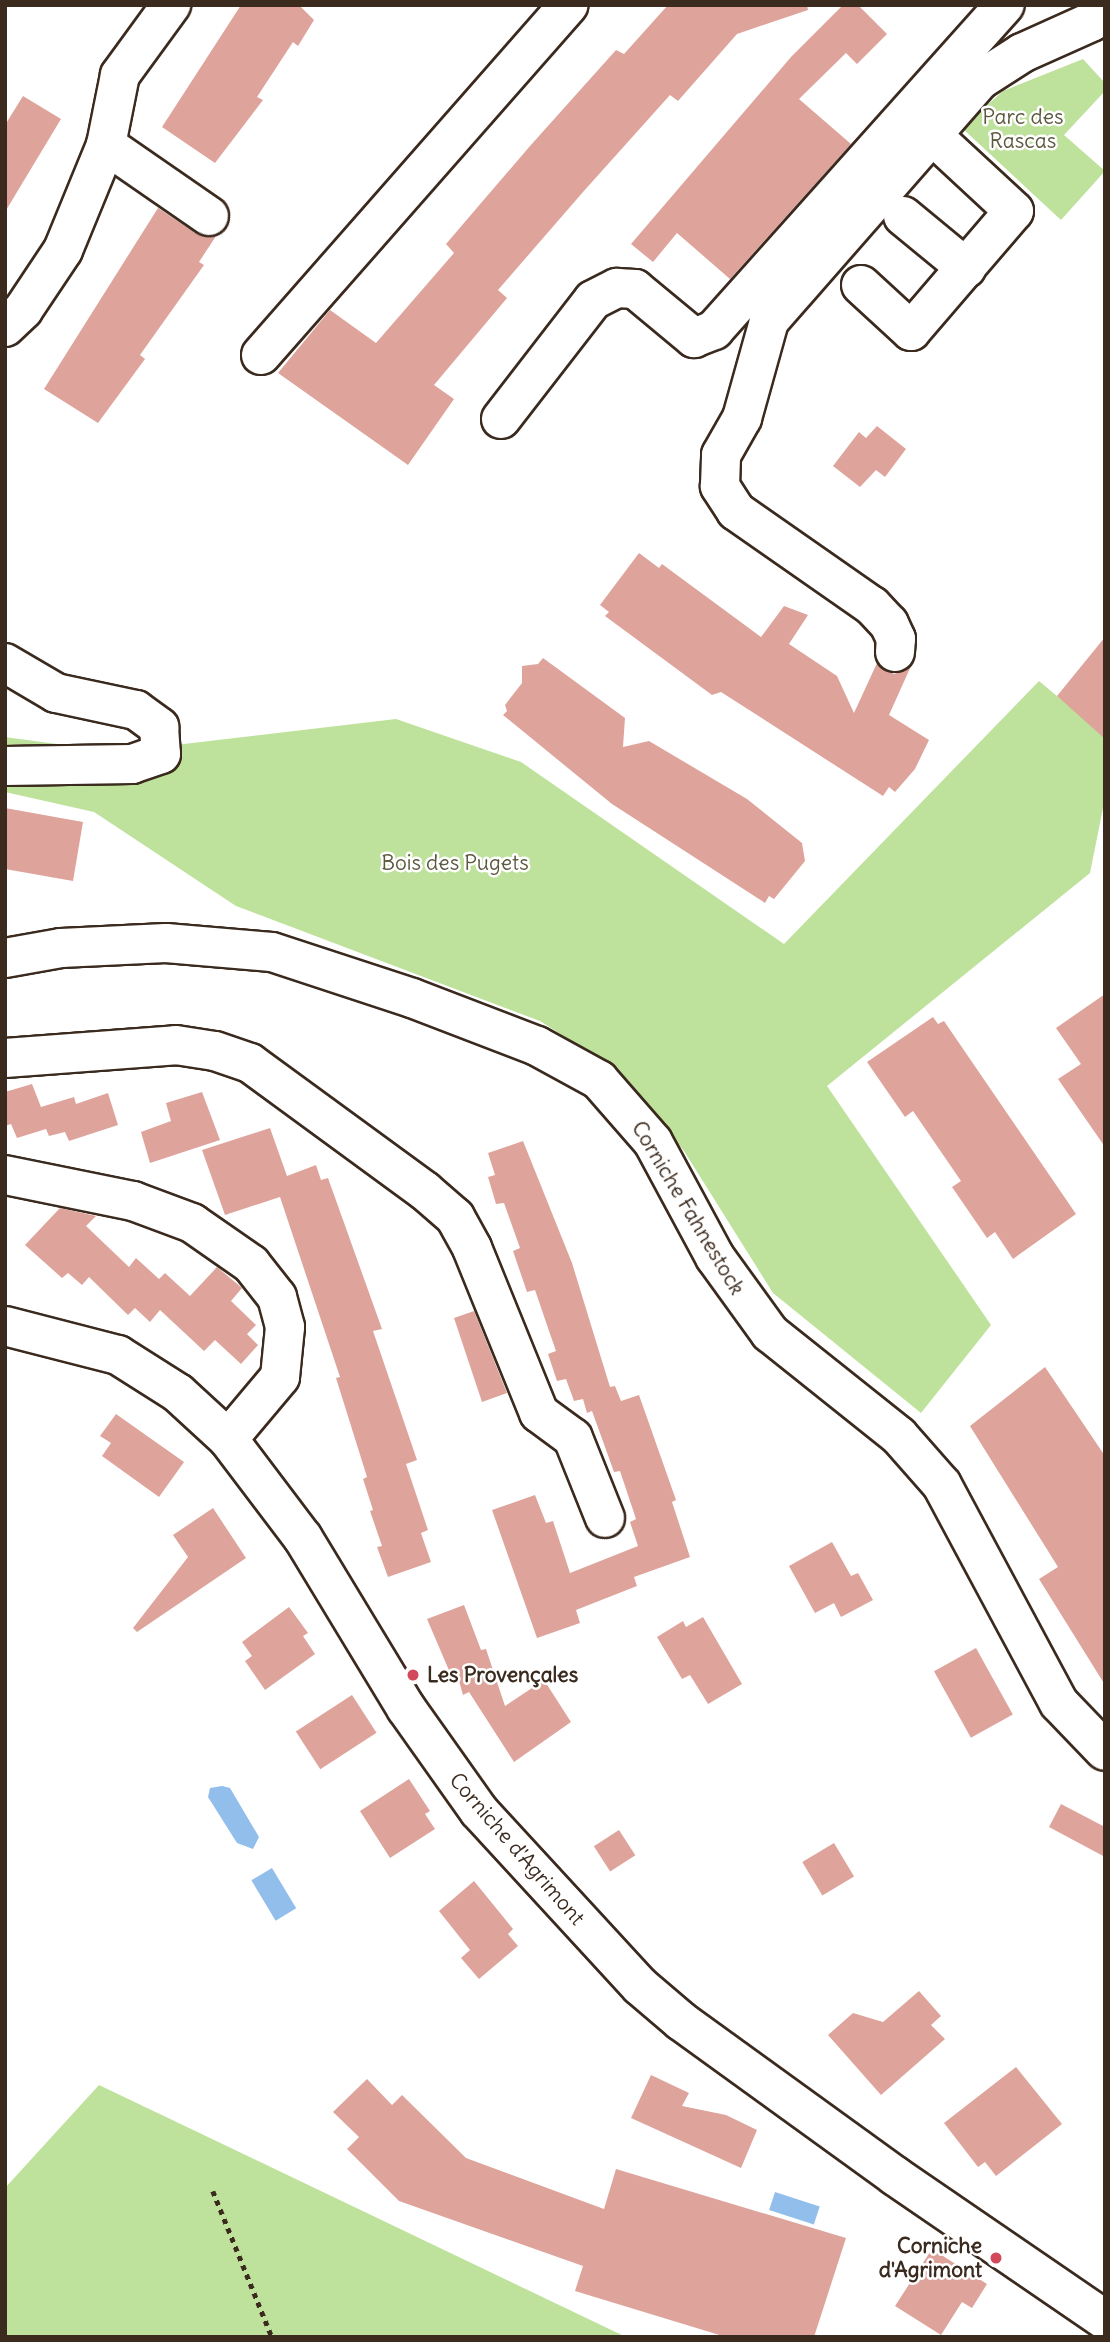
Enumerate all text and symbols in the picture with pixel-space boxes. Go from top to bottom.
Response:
park label: Parc des Rascas [982,104,1064,154]
park label: Bois des Pugets [381,850,529,876]
street label: Corniche Fahnestock [626,1117,750,1299]
place label: Les Provençales [427,1662,578,1688]
marker: Les Provençales [405,1667,421,1683]
street label: Corniche d'Agrimont [444,1768,590,1930]
place label: Corniche d'Agrimont [879,2233,982,2283]
marker: Corniche d'Agrimont [988,2250,1004,2266]

